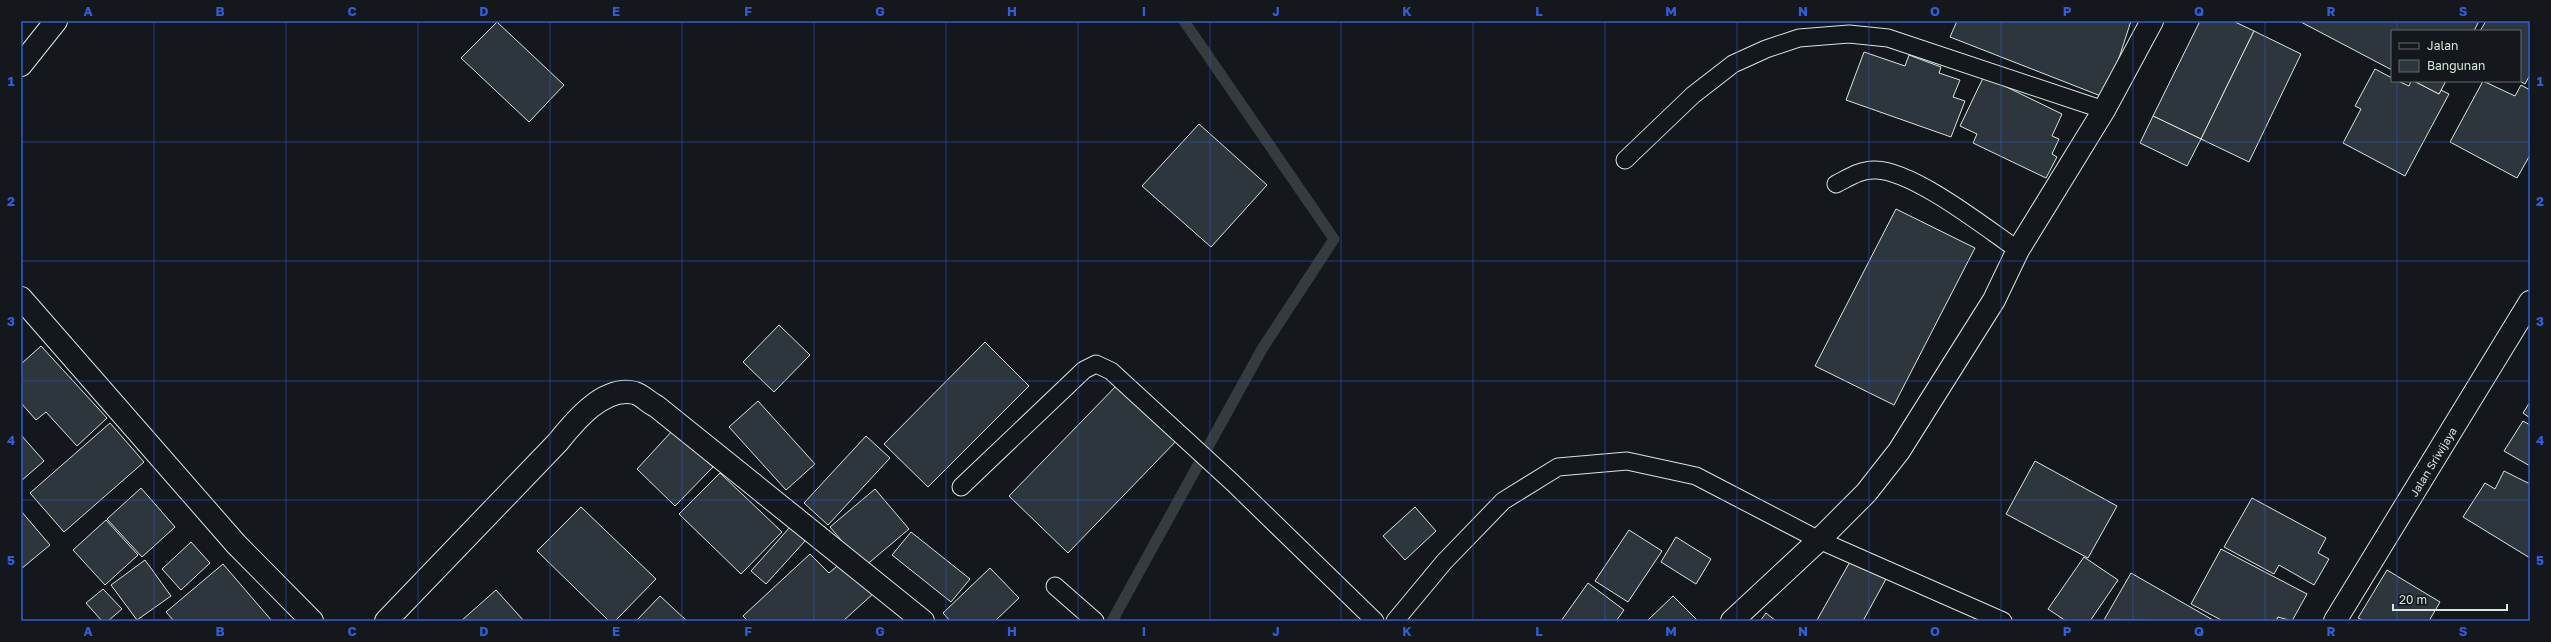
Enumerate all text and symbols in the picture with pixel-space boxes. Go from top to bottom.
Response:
text: A [83,3,93,19]
text: B [215,3,225,19]
text: C [347,3,357,19]
text: D [479,3,489,19]
text: E [612,3,620,19]
text: F [744,3,752,19]
text: G [875,3,885,19]
text: H [1007,3,1017,19]
text: I [1142,3,1146,19]
text: J [1272,3,1280,19]
text: K [1402,3,1412,19]
text: L [1535,3,1543,19]
text: M [1665,3,1677,19]
text: N [1798,3,1808,19]
text: O [1930,3,1940,19]
text: P [2063,3,2072,19]
text: Q [2194,3,2204,19]
text: R [2326,3,2336,19]
text: S [2459,3,2468,19]
legend [2391,30,2521,82]
text: Jalan [2427,38,2458,53]
text: Bangunan [2427,58,2485,73]
text: 1 [8,73,15,89]
text: 1 [2537,73,2544,89]
text: 2 [7,193,15,209]
text: 2 [2536,193,2544,209]
text: 3 [7,313,15,329]
text: 3 [2536,313,2544,329]
street label: Jalan Sriwijaya [2406,424,2459,498]
text: 4 [7,432,15,448]
text: 4 [2536,432,2544,448]
text: 5 [7,552,15,568]
text: 5 [2536,552,2544,568]
scale bar [2393,586,2507,612]
text: 20 m [2399,592,2427,607]
text: A [83,623,93,639]
text: B [215,623,225,639]
text: C [347,623,357,639]
text: D [479,623,489,639]
text: E [612,623,620,639]
text: F [744,623,752,639]
text: G [875,623,885,639]
text: H [1007,623,1017,639]
text: I [1142,623,1146,639]
text: J [1272,623,1280,639]
text: K [1402,623,1412,639]
text: L [1535,623,1543,639]
text: M [1665,623,1677,639]
text: N [1798,623,1808,639]
text: O [1930,623,1940,639]
text: P [2063,623,2072,639]
text: Q [2194,623,2204,639]
text: R [2326,623,2336,639]
text: S [2459,623,2468,639]

